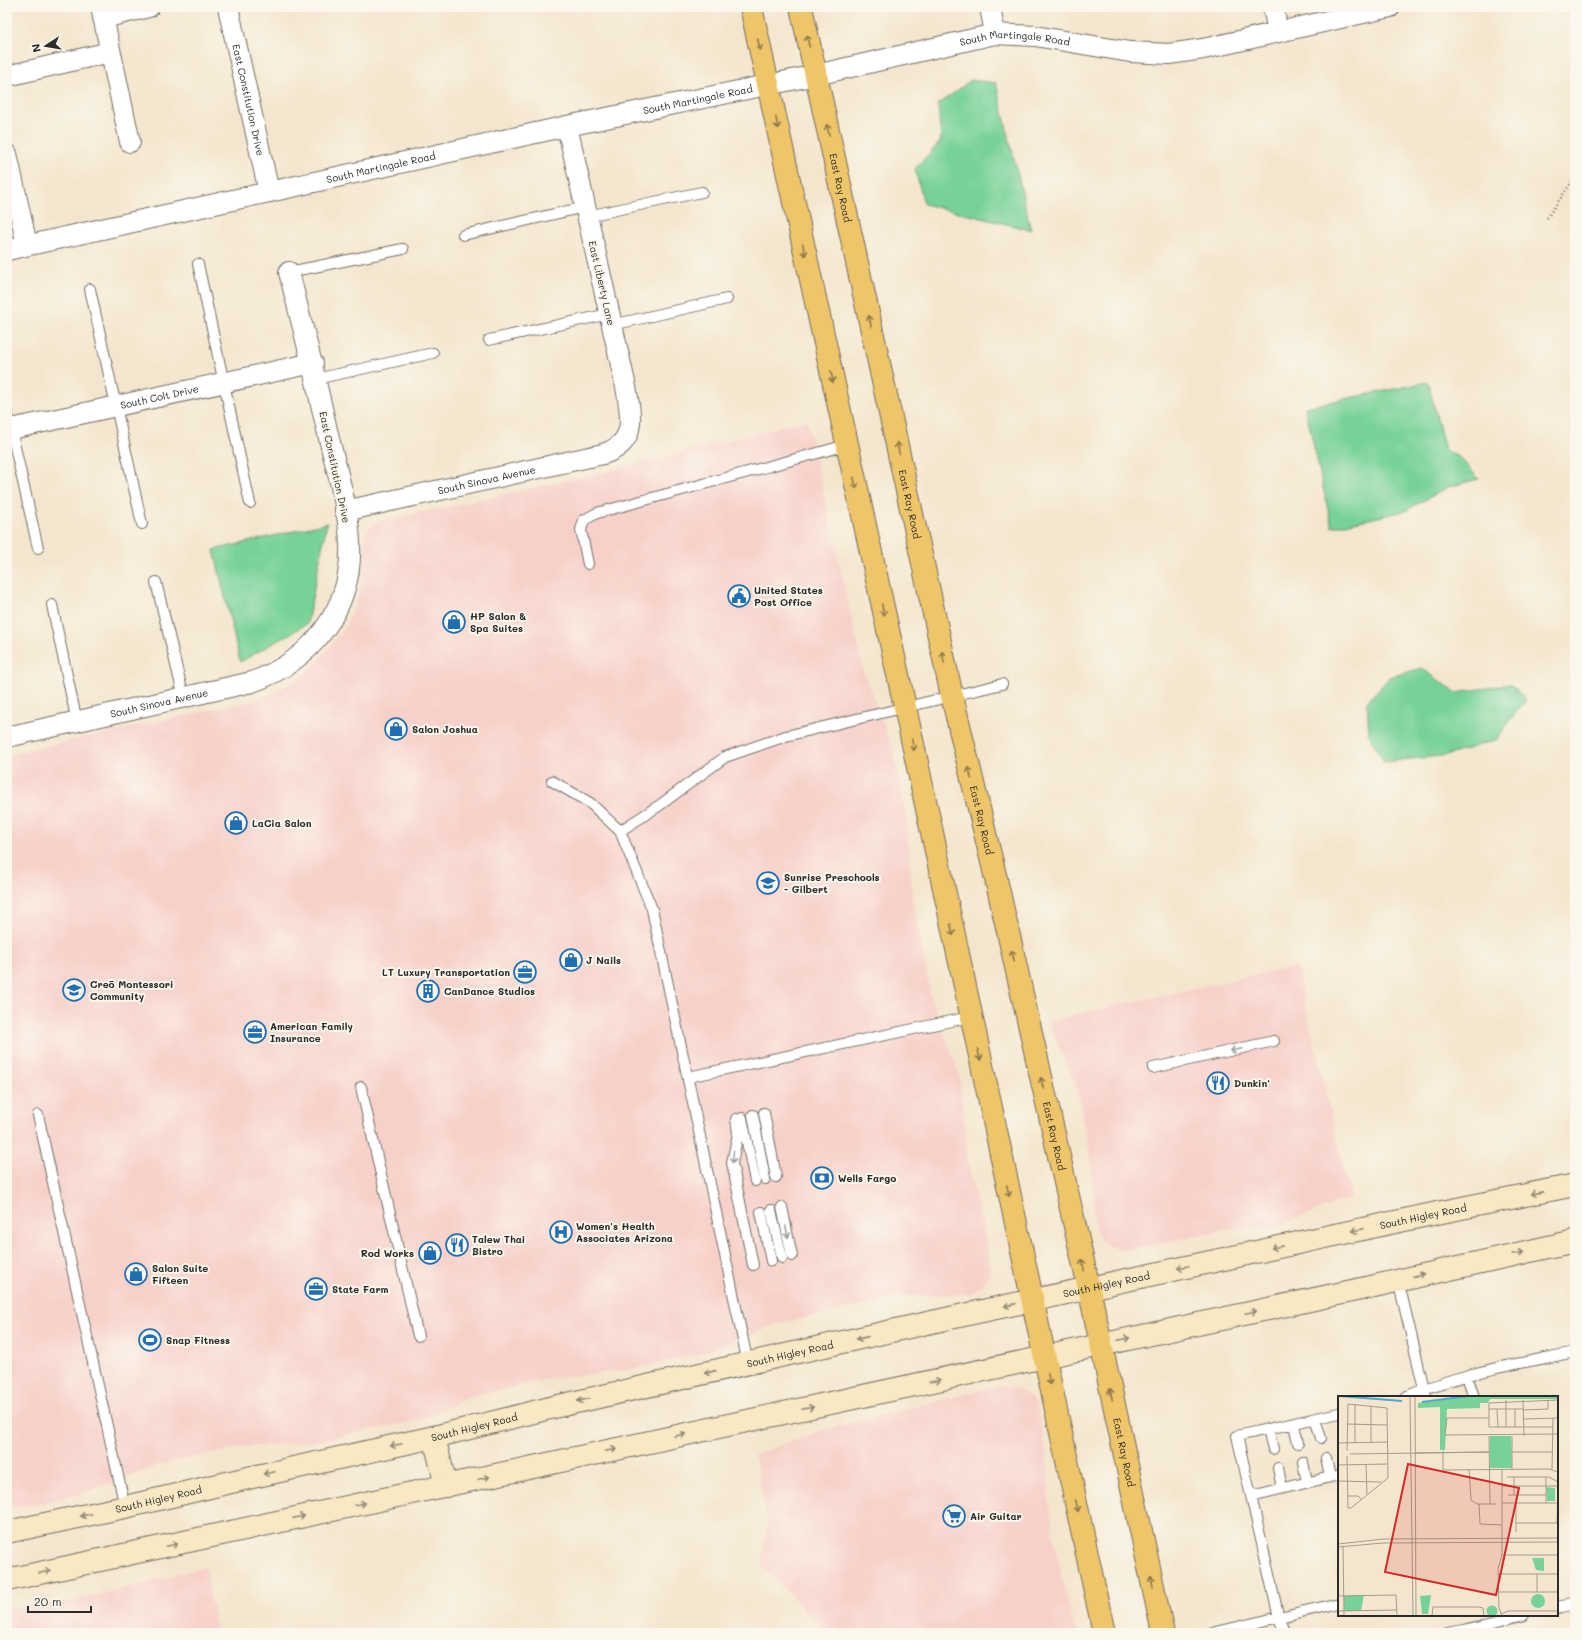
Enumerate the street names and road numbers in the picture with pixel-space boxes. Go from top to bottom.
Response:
street label: South Martingale Road [958,27,1071,49]
street label: East Constitution Drive [229,43,268,157]
street label: South Martingale Road [642,81,754,117]
street label: South Martingale Road [325,148,437,186]
street label: East Ray Road [826,152,855,224]
street label: East Liberty Lane [585,239,619,327]
street label: South Colt Drive [119,381,200,412]
street label: East Constitution Drive [316,410,354,524]
street label: South Sinova Avenue [436,462,537,497]
street label: East Ray Road [896,468,924,540]
street label: South Sinova Avenue [109,685,209,721]
street label: East Ray Road [967,784,997,856]
street label: East Ray Road [1040,1100,1069,1172]
street label: South Higley Road [1378,1200,1468,1232]
street label: South Higley Road [1062,1268,1151,1300]
street label: South Higley Road [745,1337,835,1370]
street label: South Higley Road [430,1409,519,1444]
street label: East Ray Road [1110,1416,1138,1488]
street label: South Higley Road [114,1482,203,1516]

